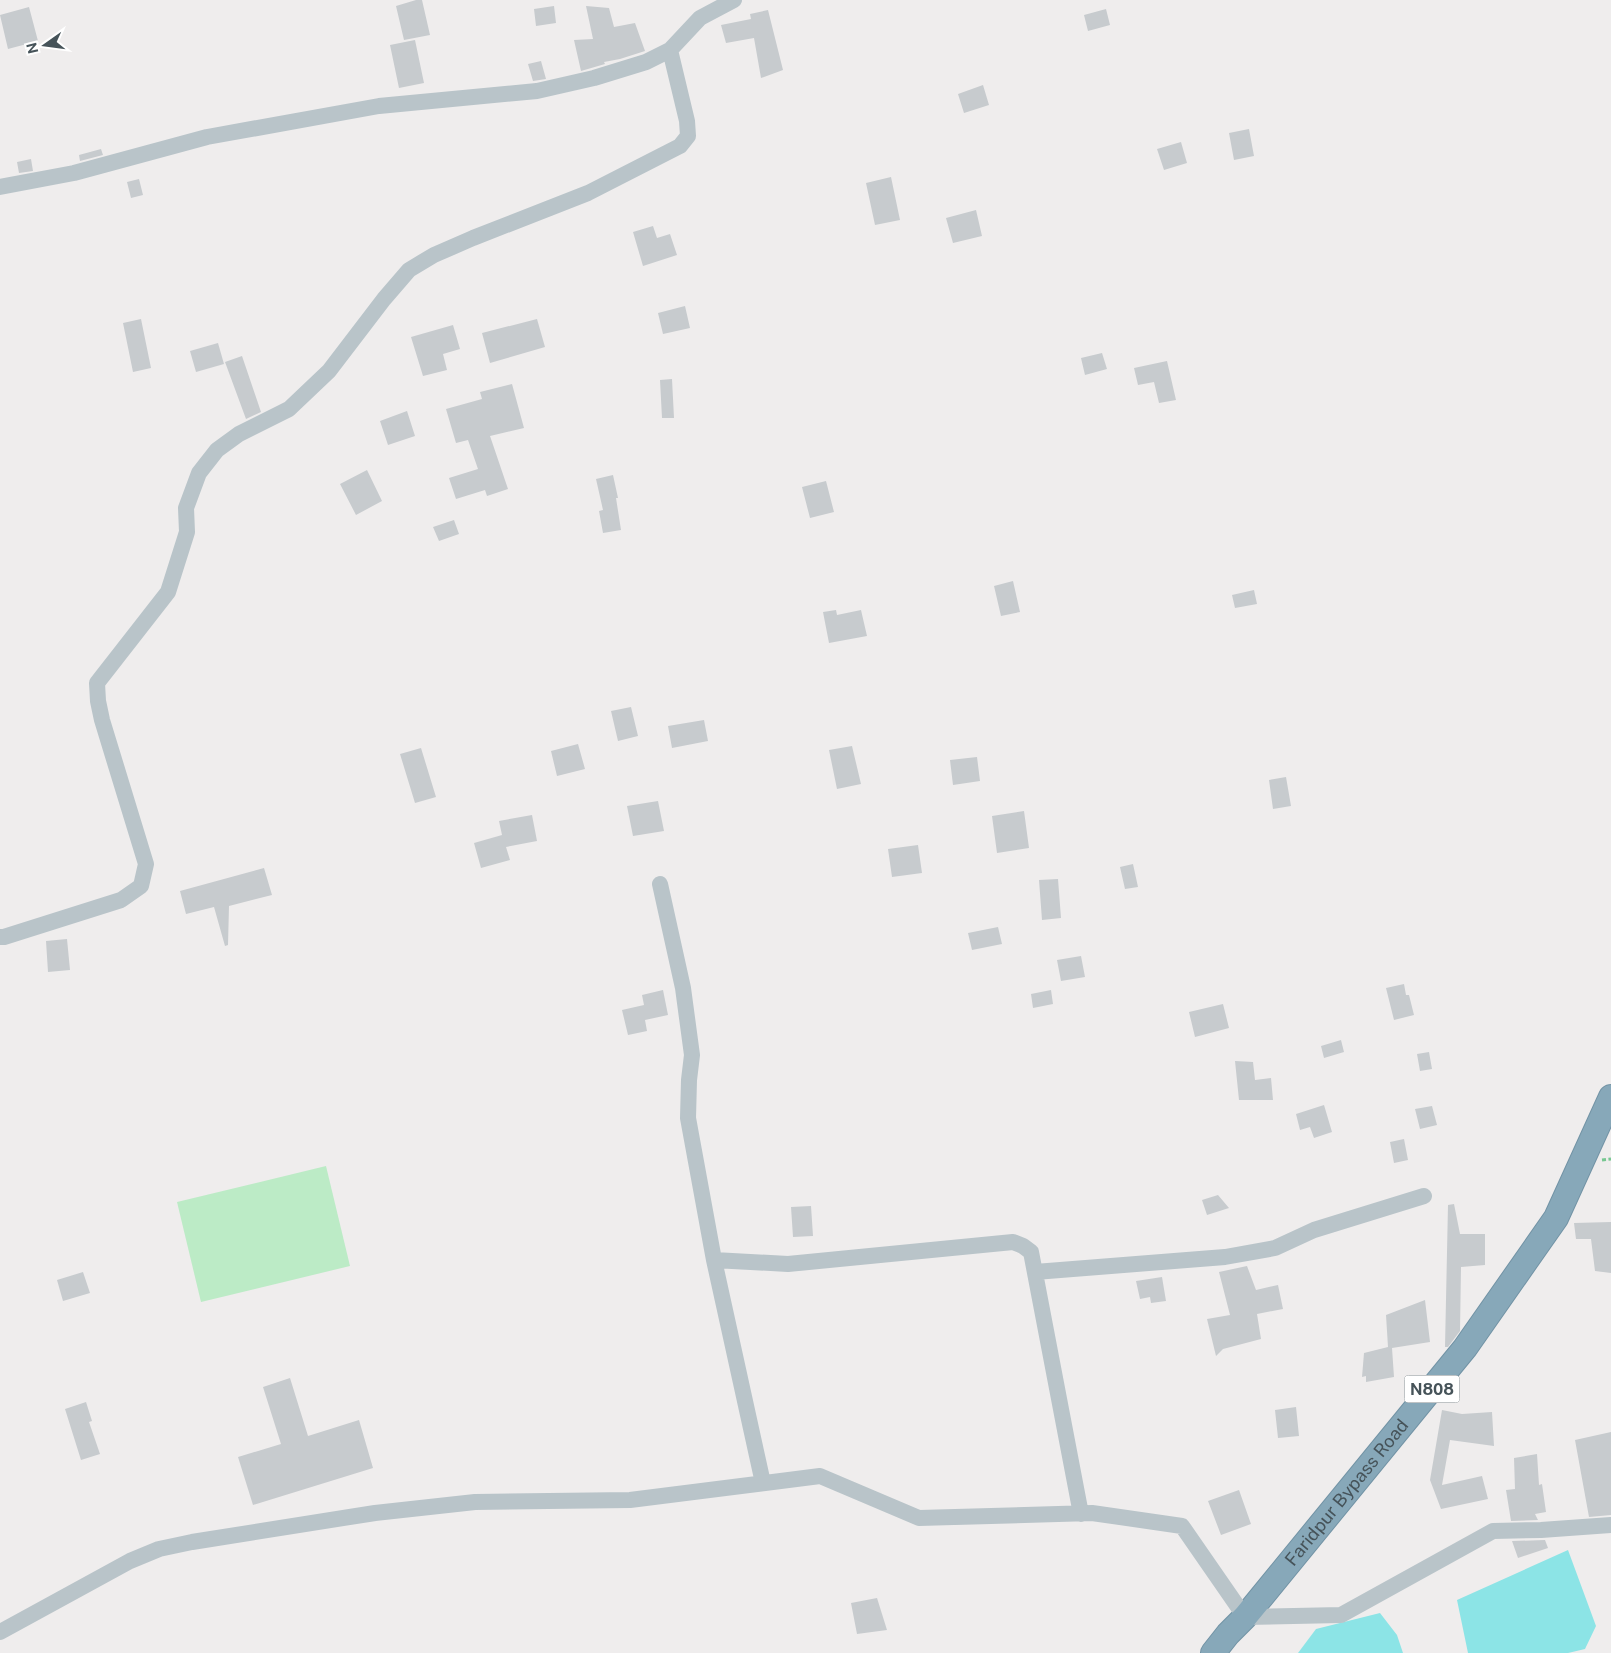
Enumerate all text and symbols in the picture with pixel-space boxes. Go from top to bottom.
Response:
north arrow [20,20,70,70]
text: N [23,41,41,55]
road number: N808 [1404,1376,1460,1402]
street label: Faridpur Bypass Road [1280,1415,1412,1570]

